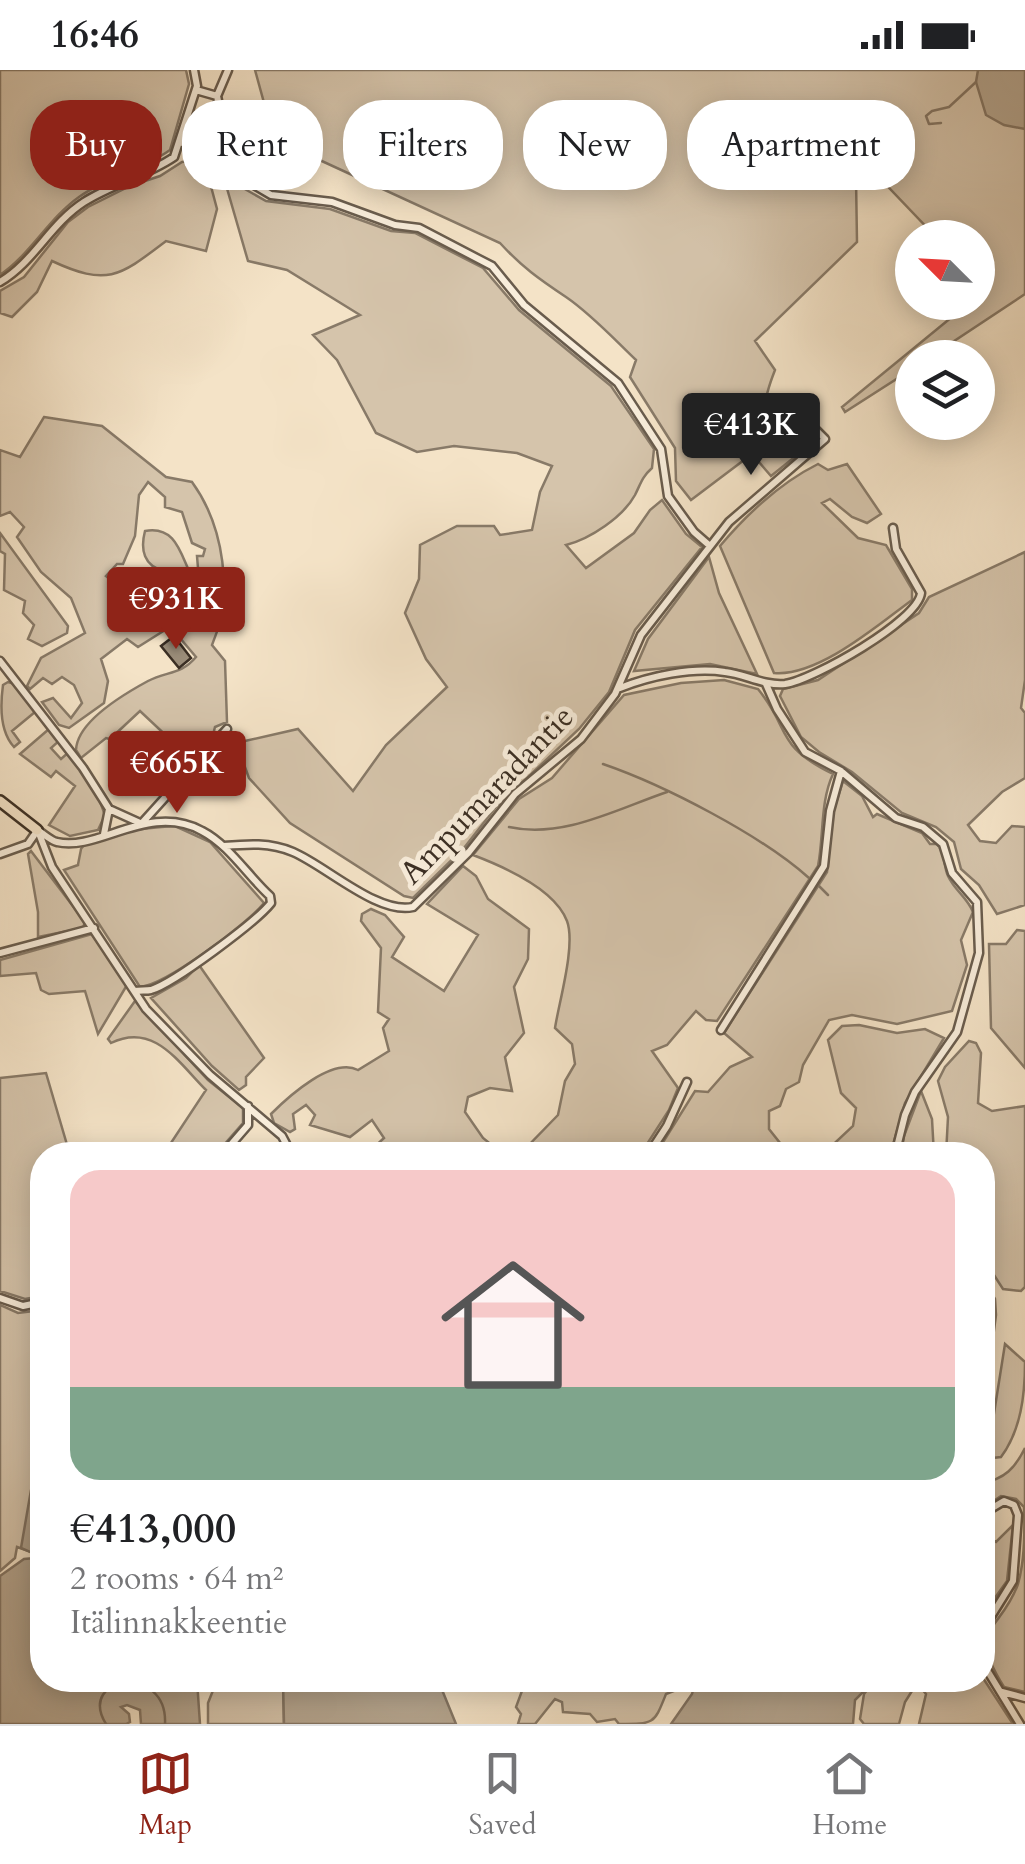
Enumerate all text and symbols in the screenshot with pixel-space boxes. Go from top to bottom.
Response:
text: 16:46 [50,9,139,61]
chip: Buy [30,100,162,190]
chip: Rent [182,100,323,190]
chip: Filters [343,100,503,190]
chip: New [523,100,667,190]
chip: Apartment [687,100,915,190]
north arrow [895,220,995,320]
map controls [895,220,995,440]
button: layers [895,340,995,440]
pin: €413K [681,393,821,478]
text: €413K [704,403,798,447]
pin: €931K [106,567,246,652]
text: €931K [129,577,223,621]
street label: Ampumaradantie [390,696,584,894]
pin: €665K [107,731,247,816]
text: €665K [130,741,224,785]
icon: home [423,1235,603,1415]
text: €413,000 [70,1500,236,1557]
text: 2 rooms · 64 m² [70,1557,283,1601]
text: Itälinnakkeentie [70,1601,288,1645]
tab: Map [138,1746,193,1844]
tab: Saved [469,1746,536,1844]
tab: Home [812,1746,887,1844]

